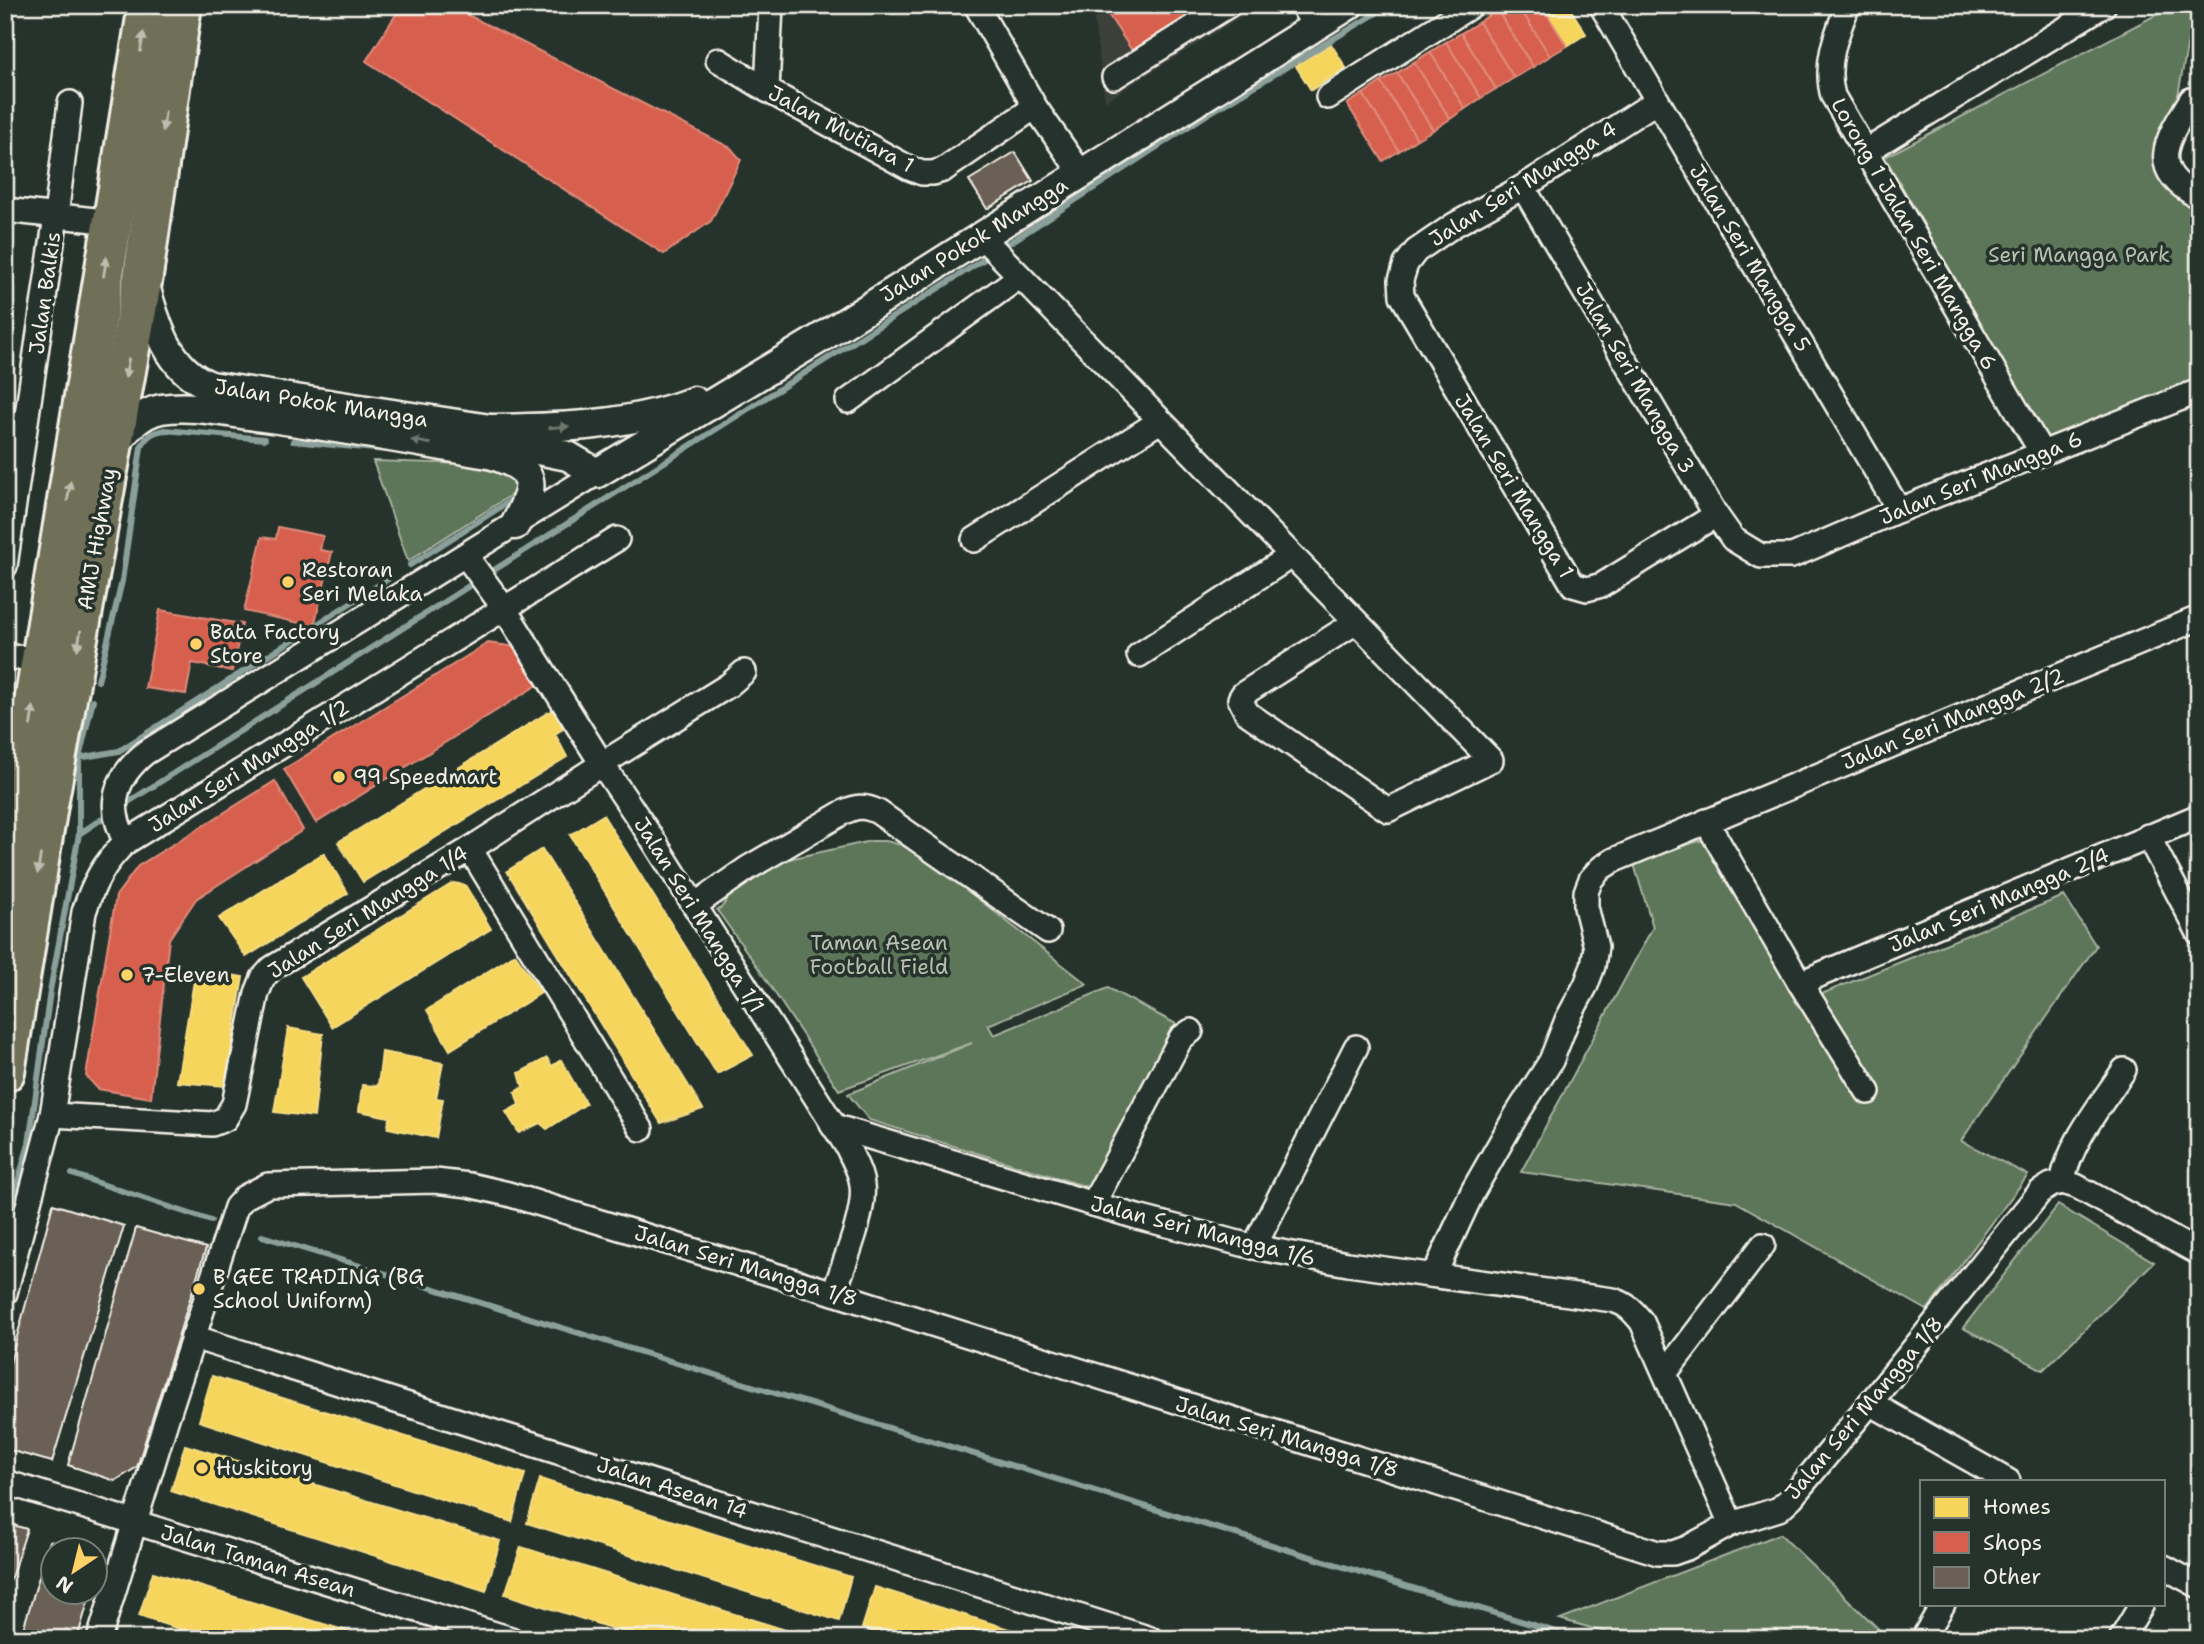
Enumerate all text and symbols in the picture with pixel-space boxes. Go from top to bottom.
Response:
one-way arrow [137,31,148,53]
street label: Jalan Mutiara 1 [763,79,919,179]
street label: Lorong 1 Jalan Seri Mangga 6 [1824,93,2004,375]
one-way arrow [159,110,170,132]
street label: Jalan Seri Mangga 4 [1424,115,1622,253]
street label: Jalan Seri Mangga 5 [1683,159,1817,357]
street label: Jalan Pokok Mangga [875,171,1073,309]
street label: Jalan Balkis [23,230,67,356]
park label: Seri Mangga Park [1988,241,2170,269]
one-way arrow [100,256,111,278]
street label: Jalan Seri Mangga 3 [1569,277,1701,479]
one-way arrow [121,357,132,379]
street label: Jalan Pokok Mangga [212,372,430,434]
street label: Jalan Seri Mangga 1 [1448,389,1580,583]
one-way arrow [548,421,570,432]
street label: Jalan Seri Mangga 6 [1876,425,2086,531]
one-way arrow [410,436,432,447]
street label: AMJ Highway [71,466,123,612]
one-way arrow [64,480,75,502]
place label: Restoran Seri Melaka [302,556,423,608]
marker: Restoran Seri Melaka [280,574,296,590]
place label: Bata Factory Store [210,618,340,670]
one-way arrow [73,629,84,651]
marker: Bata Factory Store [188,636,204,652]
street label: Jalan Seri Mangga 2/2 [1838,662,2068,776]
street label: Jalan Seri Mangga 1/2 [143,693,355,839]
one-way arrow [27,705,38,727]
place label: 99 Speedmart [353,763,498,791]
marker: 99 Speedmart [331,769,347,785]
street label: Jalan Seri Mangga 1/1 [627,812,771,1018]
street label: Jalan Seri Mangga 1/4 [263,839,473,985]
street label: Jalan Seri Mangga 2/4 [1884,841,2114,959]
one-way arrow [33,853,44,875]
park label: Taman Asean Football Field [810,929,948,981]
place label: 7-Eleven [141,961,230,989]
marker: 7-Eleven [119,967,135,983]
street label: Jalan Seri Mangga 1/6 [1087,1189,1319,1273]
street label: Jalan Seri Mangga 1/8 [631,1219,861,1313]
place label: B GEE TRADING (BG School Uniform) [213,1263,424,1315]
marker: B GEE TRADING (BG School Uniform) [191,1281,207,1297]
street label: Jalan Seri Mangga 1/8 [1779,1310,1949,1506]
street label: Jalan Seri Mangga 1/8 [1172,1390,1402,1484]
street label: Jalan Asean 14 [593,1450,751,1526]
place label: Huskitory [216,1454,313,1482]
marker: Huskitory [194,1460,210,1476]
legend [1920,1480,2166,1606]
text: Homes [1983,1493,2051,1521]
street label: Jalan Taman Asean [157,1518,359,1604]
text: Shops [1983,1529,2042,1557]
north arrow [38,1536,108,1606]
text: Other [1983,1563,2041,1591]
text: N [51,1570,78,1599]

